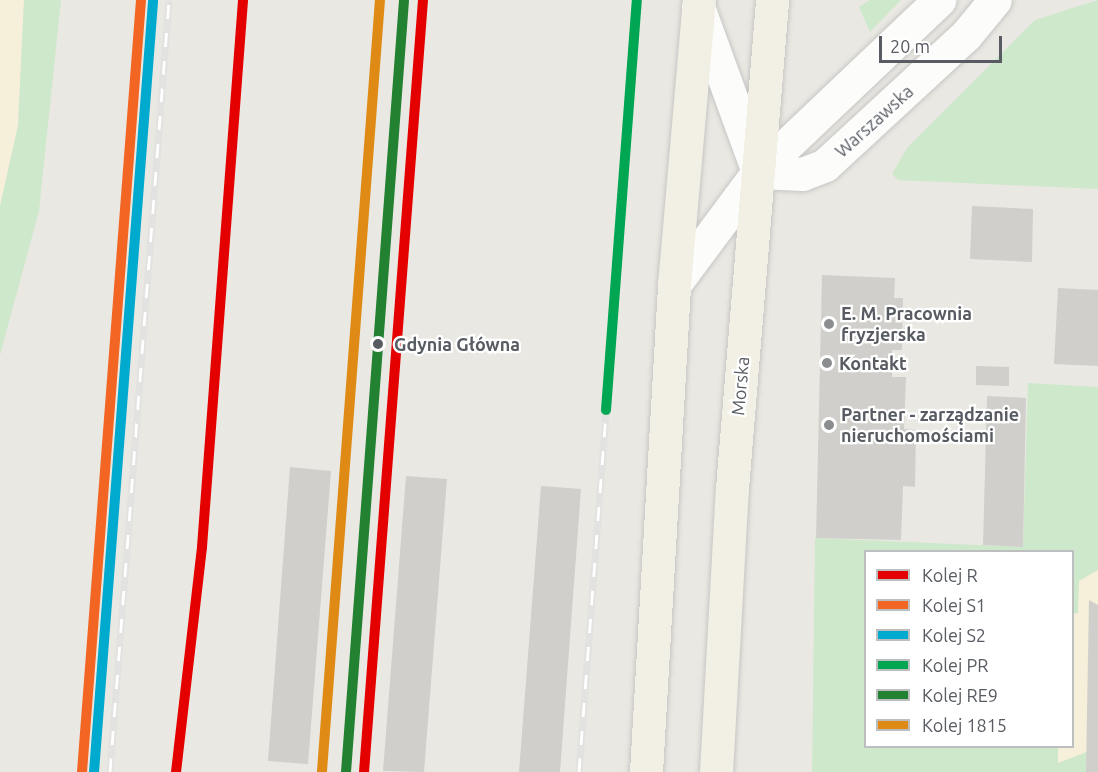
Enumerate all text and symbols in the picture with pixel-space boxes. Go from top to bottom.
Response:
scale bar [882,24,1005,62]
text: 20 m [890,36,930,56]
street label: Warszawska [830,80,918,162]
place label: E. M. Pracownia fryzjerska [841,303,972,346]
marker: E. M. Pracownia fryzjerska [822,317,836,331]
marker: Gdynia Główna [367,333,389,355]
place label: Gdynia Główna [394,333,520,355]
place label: Kontakt [839,352,907,374]
street label: Morska [727,356,753,416]
marker: Kontakt [820,356,834,370]
place label: Partner - zarządzanie nieruchomościami [841,404,1019,446]
marker: Partner - zarządzanie nieruchomościami [822,418,836,432]
legend [864,550,1074,748]
text: Kolej R [922,565,978,585]
text: Kolej S1 [922,595,986,615]
text: Kolej S2 [922,625,986,645]
text: Kolej PR [922,655,988,675]
text: Kolej RE9 [922,685,998,705]
text: Kolej 1815 [922,715,1007,735]

